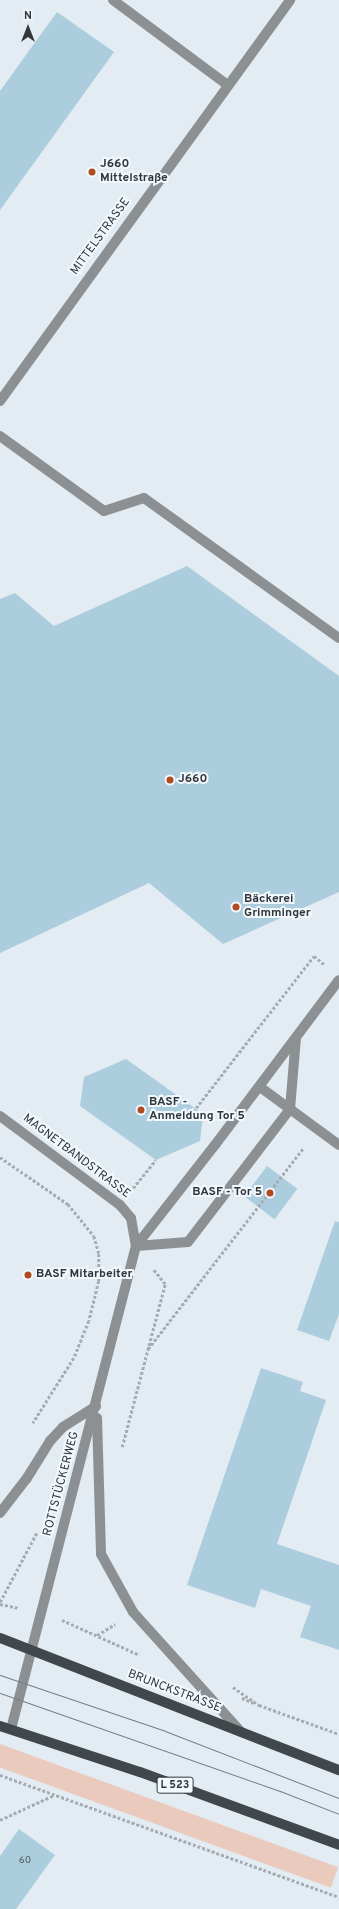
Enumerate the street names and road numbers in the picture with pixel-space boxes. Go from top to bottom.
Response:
street label: MITTELSTRASSE [68,196,134,278]
street label: MAGNETBANDSTRASSE [19,1112,133,1202]
street label: ROTTSTÜCKERWEG [41,1430,83,1538]
street label: BRUNCKSTRASSE [125,1668,223,1716]
road number: L 523 [156,1776,194,1794]

